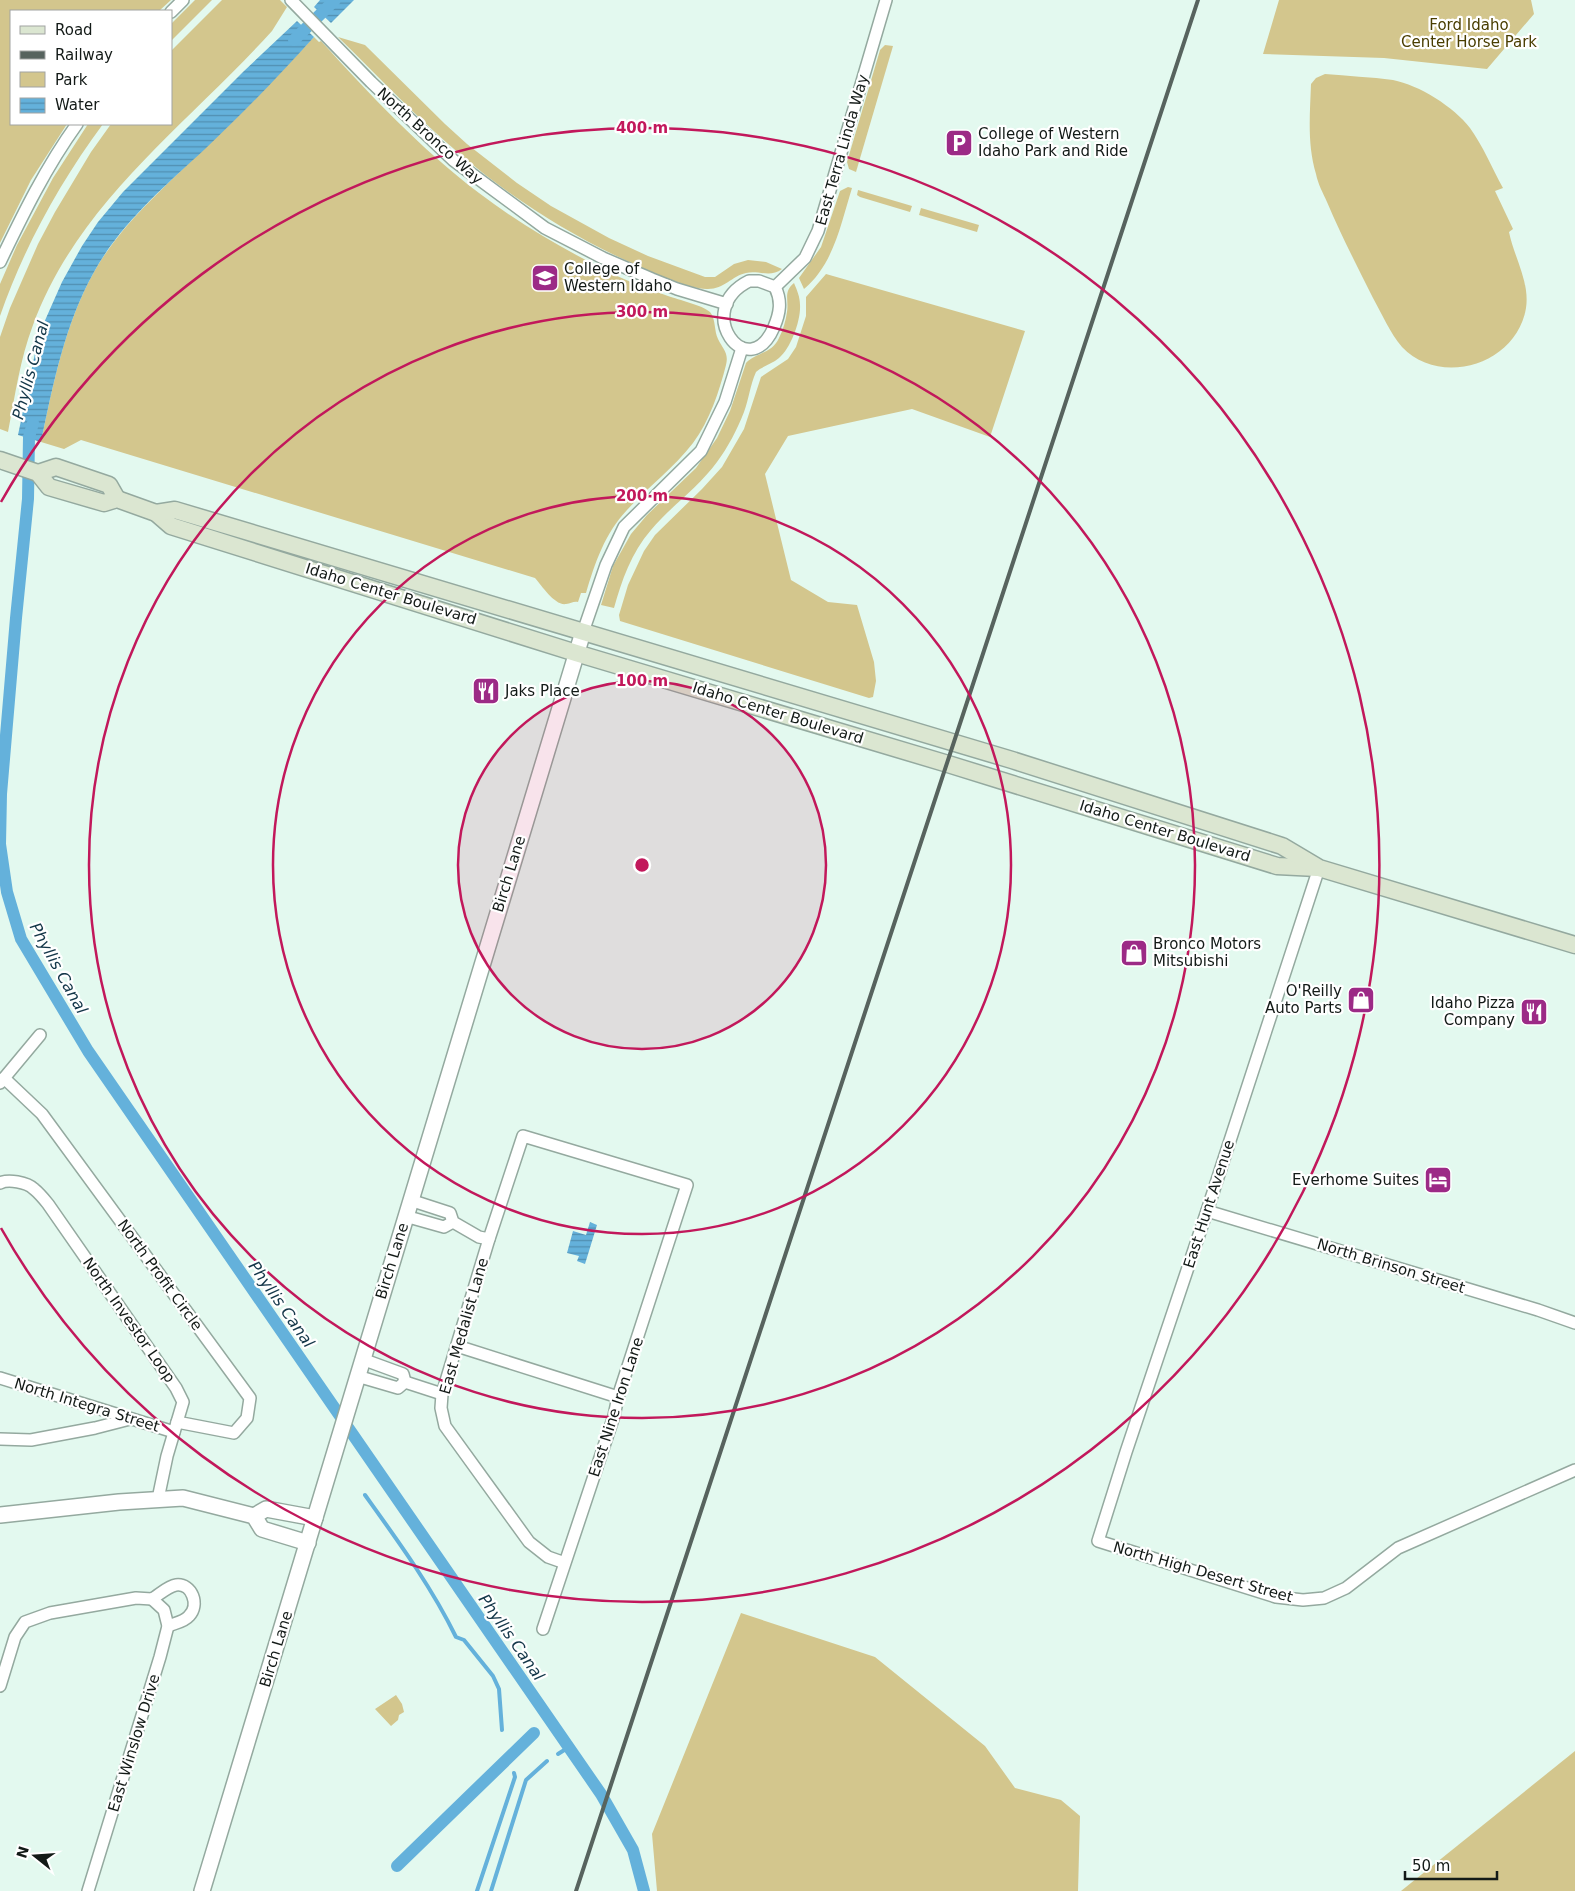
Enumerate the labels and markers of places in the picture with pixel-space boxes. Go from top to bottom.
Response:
place label: College of Western Idaho Park and Ride [978,125,1128,160]
parking icon: College of Western Idaho Park and Ride [944,128,974,158]
place label: College of Western Idaho [564,260,672,295]
school or university icon: College of Western Idaho [530,263,560,293]
restaurant icon: Jaks Place [471,676,501,706]
place label: Jaks Place [504,682,580,700]
centre of rings [633,856,651,874]
place label: Bronco Motors Mitsubishi [1153,935,1261,970]
shop icon: Bronco Motors Mitsubishi [1119,938,1149,968]
place label: O'Reilly Auto Parts [1265,982,1342,1017]
shop icon: O'Reilly Auto Parts [1346,985,1376,1015]
place label: Idaho Pizza Company [1431,994,1515,1029]
restaurant icon: Idaho Pizza Company [1519,997,1549,1027]
hotel icon: Everhome Suites [1423,1165,1453,1195]
place label: Everhome Suites [1292,1171,1419,1189]

